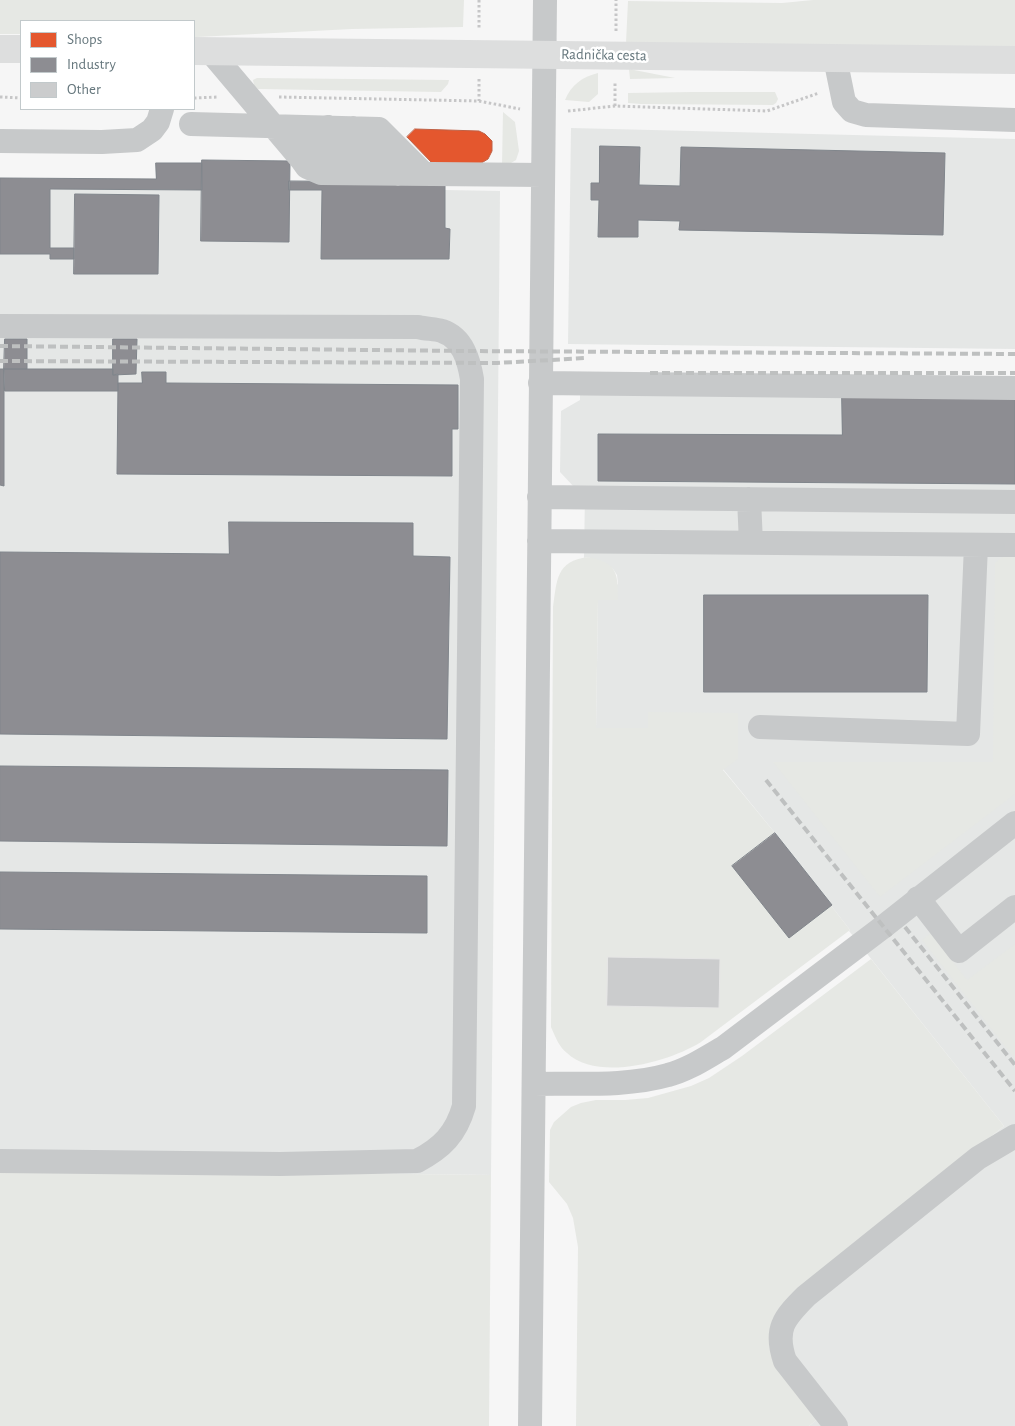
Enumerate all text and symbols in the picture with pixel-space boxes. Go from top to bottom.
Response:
legend [20,20,195,110]
text: Shops [67,32,102,47]
street label: Radnička cesta [561,45,647,65]
text: Industry [67,57,116,72]
text: Other [67,82,101,97]

